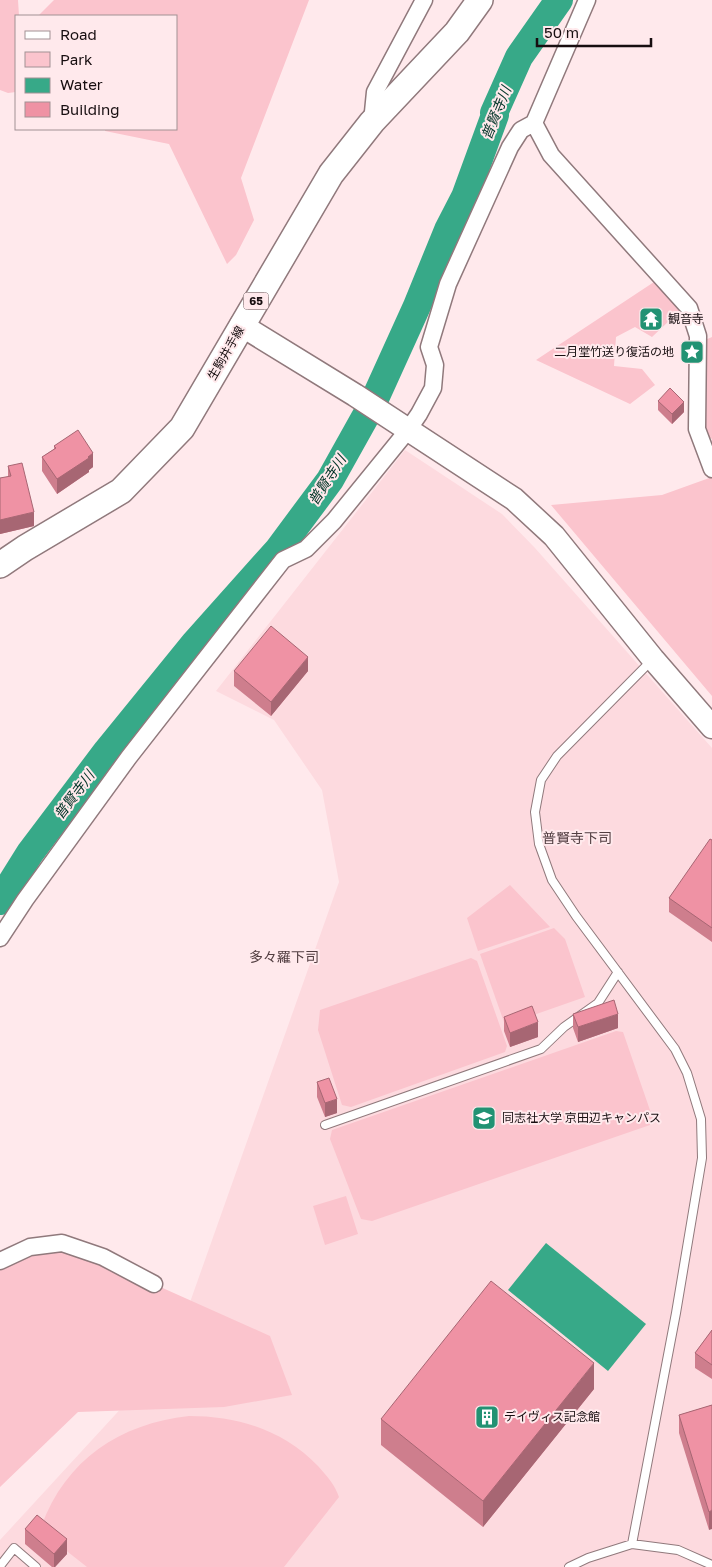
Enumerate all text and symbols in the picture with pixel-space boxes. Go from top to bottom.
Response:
legend [15,15,178,130]
scale bar [537,15,651,47]
text: 50 m [544,23,579,41]
text: Road [60,25,97,43]
text: Park [60,50,93,68]
text: Water [60,75,103,93]
water label: 普賢寺川 [477,82,515,142]
text: Building [60,100,120,118]
road number: 65 [244,292,268,310]
temple icon: 観音寺 [638,306,664,332]
place label: 観音寺 [668,311,704,326]
street label: 生駒井手線 [204,323,247,382]
place icon: 二月堂竹送り復活の地 [679,339,705,365]
place label: 二月堂竹送り復活の地 [554,344,674,359]
water label: 普賢寺川 [304,450,350,508]
water label: 普賢寺川 [50,766,98,822]
district label: 普賢寺下司 [542,829,612,846]
district label: 多々羅下司 [249,948,319,965]
school or university icon: 同志社大学 京田辺キャンパス [471,1105,497,1131]
place label: 同志社大学 京田辺キャンパス [502,1110,661,1125]
building icon: デイヴィス記念館 [474,1404,500,1430]
place label: デイヴィス記念館 [504,1409,600,1424]

